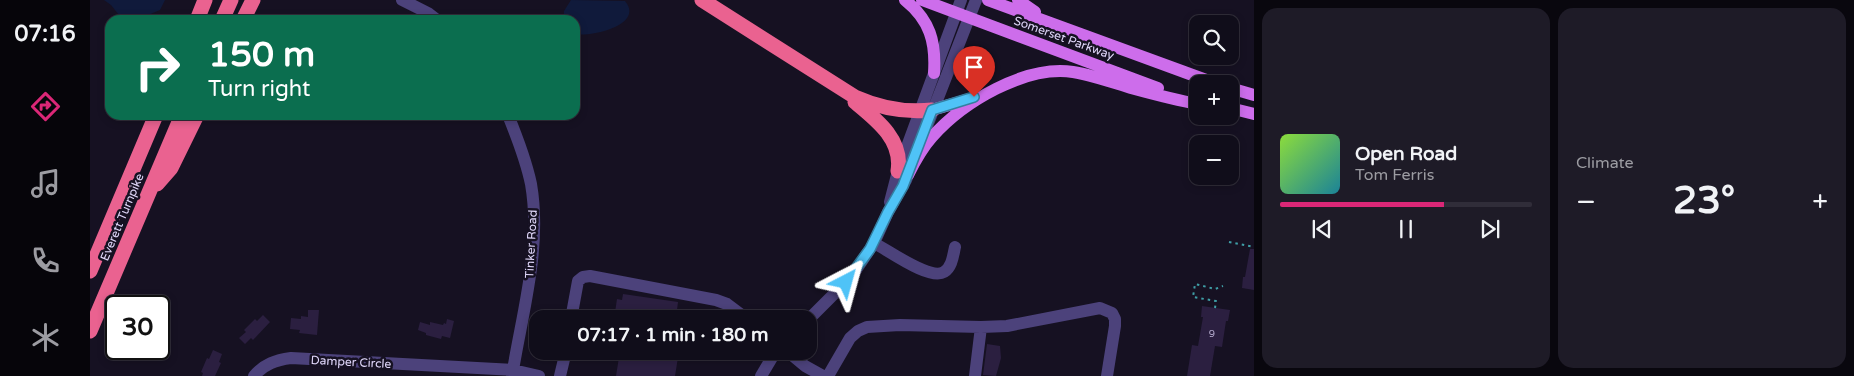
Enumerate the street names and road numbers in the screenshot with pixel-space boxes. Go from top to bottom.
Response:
street label: Somerset Parkway [1012,13,1116,63]
street label: Everett Turnpike [97,171,147,263]
street label: Tinker Road [522,209,540,279]
street label: Damper Circle [310,353,392,371]

